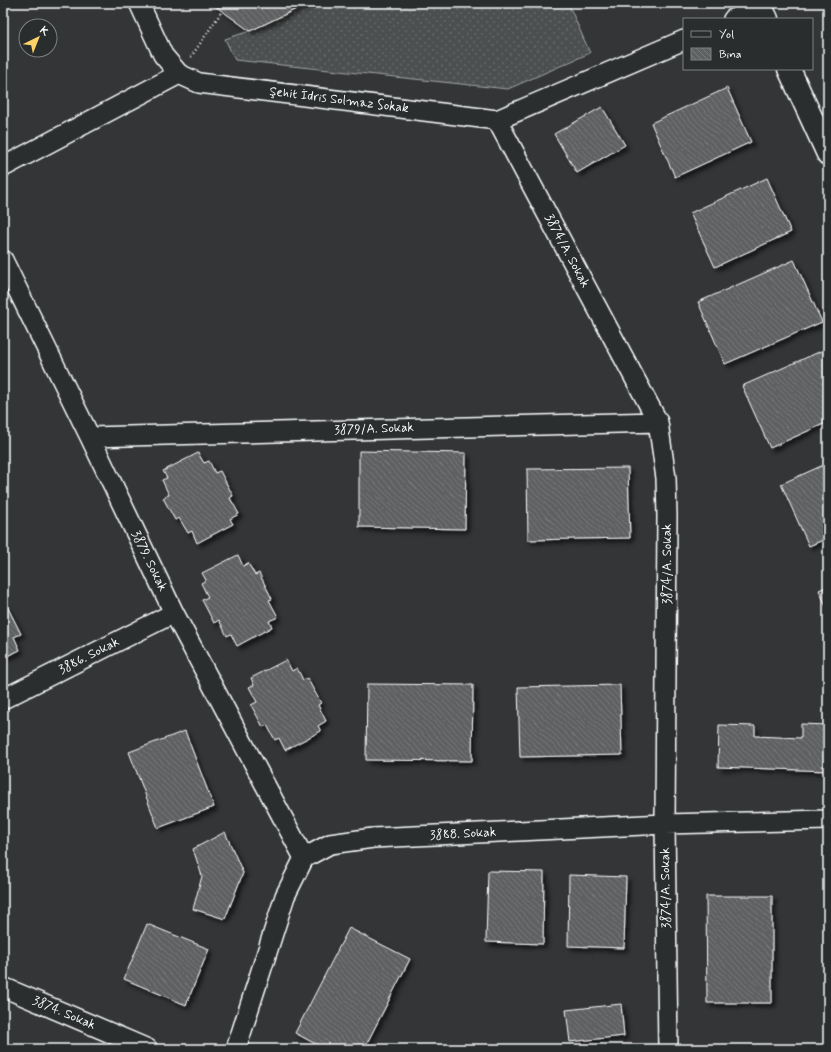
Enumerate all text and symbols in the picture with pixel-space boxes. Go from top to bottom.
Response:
north arrow [18,18,58,58]
legend [683,18,813,70]
text: K [37,24,52,39]
text: Yol [719,27,734,43]
text: Bina [719,47,742,63]
street label: Şehit İdris Solmaz Sokak [268,83,410,117]
street label: 3874/A. Sokak [540,211,594,291]
street label: 3879/A. Sokak [334,419,415,439]
street label: 3874/A. Sokak [659,523,676,605]
street label: 3879. Sokak [127,528,171,595]
street label: 3886. Sokak [56,633,123,679]
street label: 3888. Sokak [429,824,497,844]
street label: 3874/A. Sokak [657,847,675,929]
street label: 3874. Sokak [30,992,99,1034]

